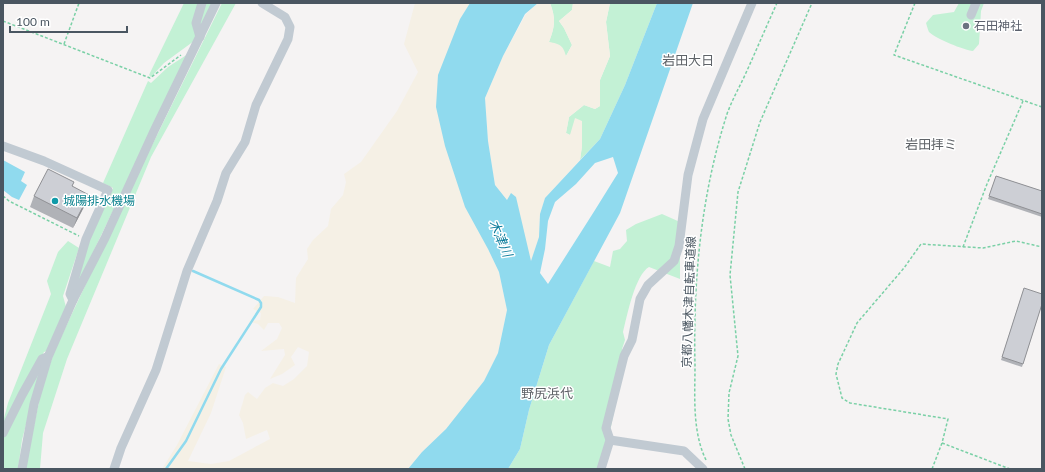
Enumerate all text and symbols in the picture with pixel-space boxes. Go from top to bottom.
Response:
scale bar [10,8,127,34]
text: 100 m [16,14,50,29]
place label: 石田神社 [974,18,1022,33]
marker: 石田神社 [961,21,971,31]
district label: 岩田大日 [662,52,714,68]
district label: 岩田拝ミ [905,136,957,152]
place label: 城陽排水機場 [63,193,135,208]
marker: 城陽排水機場 [50,196,60,206]
water label: 木津川 [486,217,517,261]
street label: 京都八幡木津自転車道線 [679,236,698,368]
district label: 野尻浜代 [521,385,573,401]

